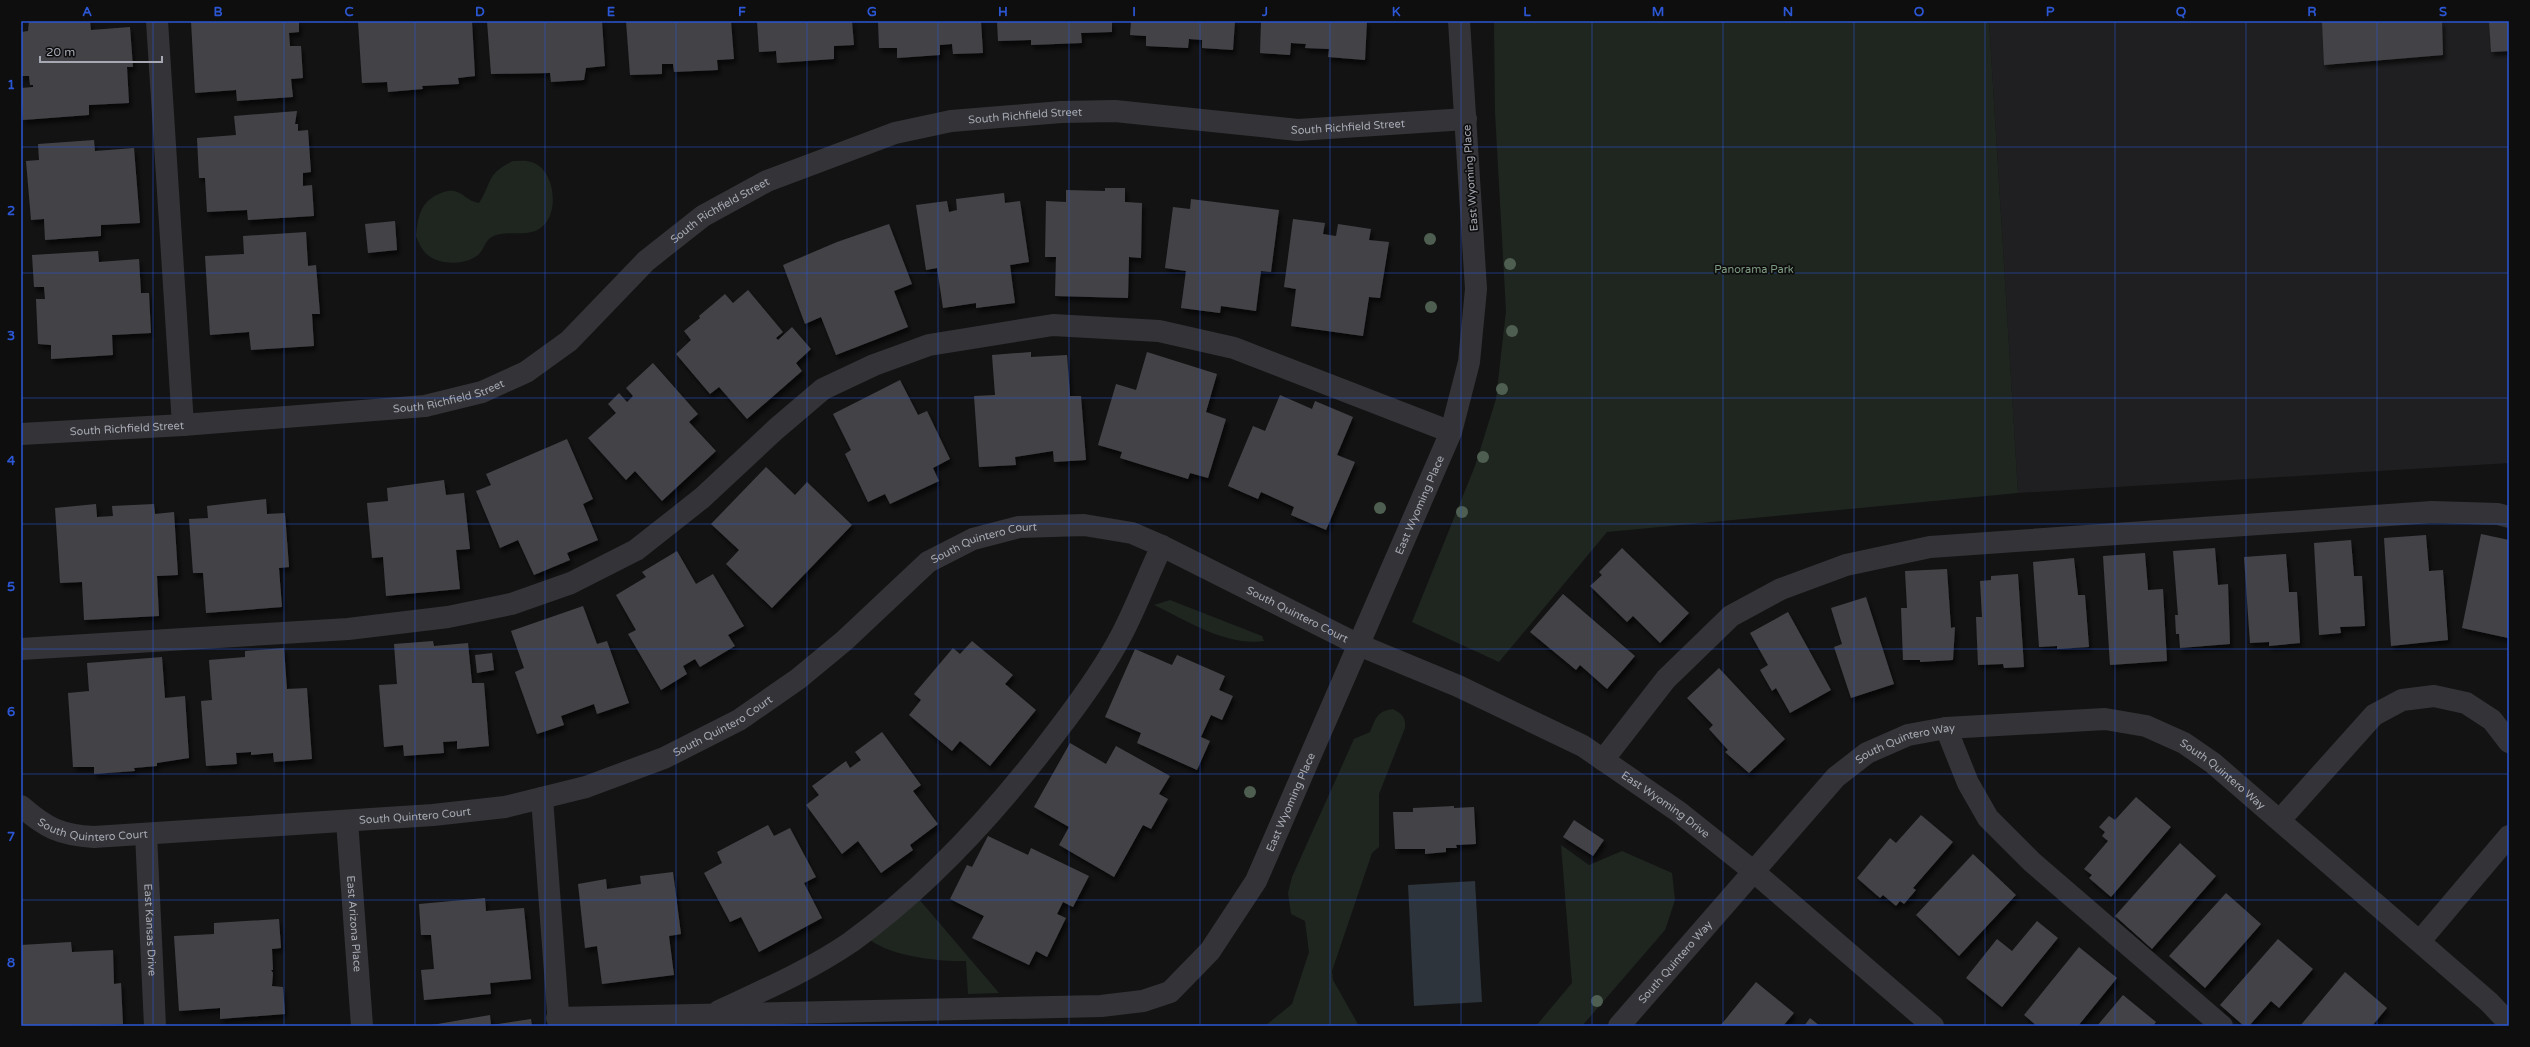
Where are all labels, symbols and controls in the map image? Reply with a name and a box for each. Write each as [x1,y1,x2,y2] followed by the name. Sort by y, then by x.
[82,4,92,20] text: A
[213,4,223,20] text: B
[344,4,354,20] text: C
[475,4,485,20] text: D
[607,4,615,20] text: E
[738,4,746,20] text: F
[867,4,877,20] text: G
[998,4,1008,20] text: H
[1132,4,1136,20] text: I
[1261,4,1268,20] text: J
[1392,4,1401,20] text: K
[1523,4,1531,20] text: L
[1652,4,1664,20] text: M
[1783,4,1793,20] text: N
[1914,4,1925,20] text: O
[2046,4,2055,20] text: P
[2176,4,2187,20] text: Q
[2307,4,2317,20] text: R
[2439,4,2447,20] text: S
[40,38,162,64] scale bar
[46,45,75,59] text: 20 m
[7,77,15,93] text: 1
[968,106,1082,127] street label: South Richfield Street
[1290,117,1405,137] street label: South Richfield Street
[1460,124,1481,232] street label: East Wyoming Place
[668,175,772,246] street label: South Richfield Street
[7,203,15,219] text: 2
[1714,263,1794,276] park label: Panorama Park
[7,328,15,344] text: 3
[392,377,506,415] street label: South Richfield Street
[69,419,184,438] street label: South Richfield Street
[7,453,16,469] text: 4
[1393,454,1447,557] street label: East Wyoming Place
[929,520,1037,566] street label: South Quintero Court
[7,579,15,595] text: 5
[1244,583,1350,645] street label: South Quintero Court
[671,693,775,759] street label: South Quintero Court
[7,704,15,720] text: 6
[1853,722,1955,767] street label: South Quintero Way
[2177,736,2268,812] street label: South Quintero Way
[1264,751,1318,854] street label: East Wyoming Place
[1619,768,1712,841] street label: East Wyoming Drive
[359,805,472,827] street label: South Quintero Court
[35,815,148,844] street label: South Quintero Court
[7,829,15,845] text: 7
[344,875,364,973] street label: East Arizona Place
[141,883,159,976] street label: East Kansas Drive
[1636,918,1715,1006] street label: South Quintero Way
[7,955,15,971] text: 8

